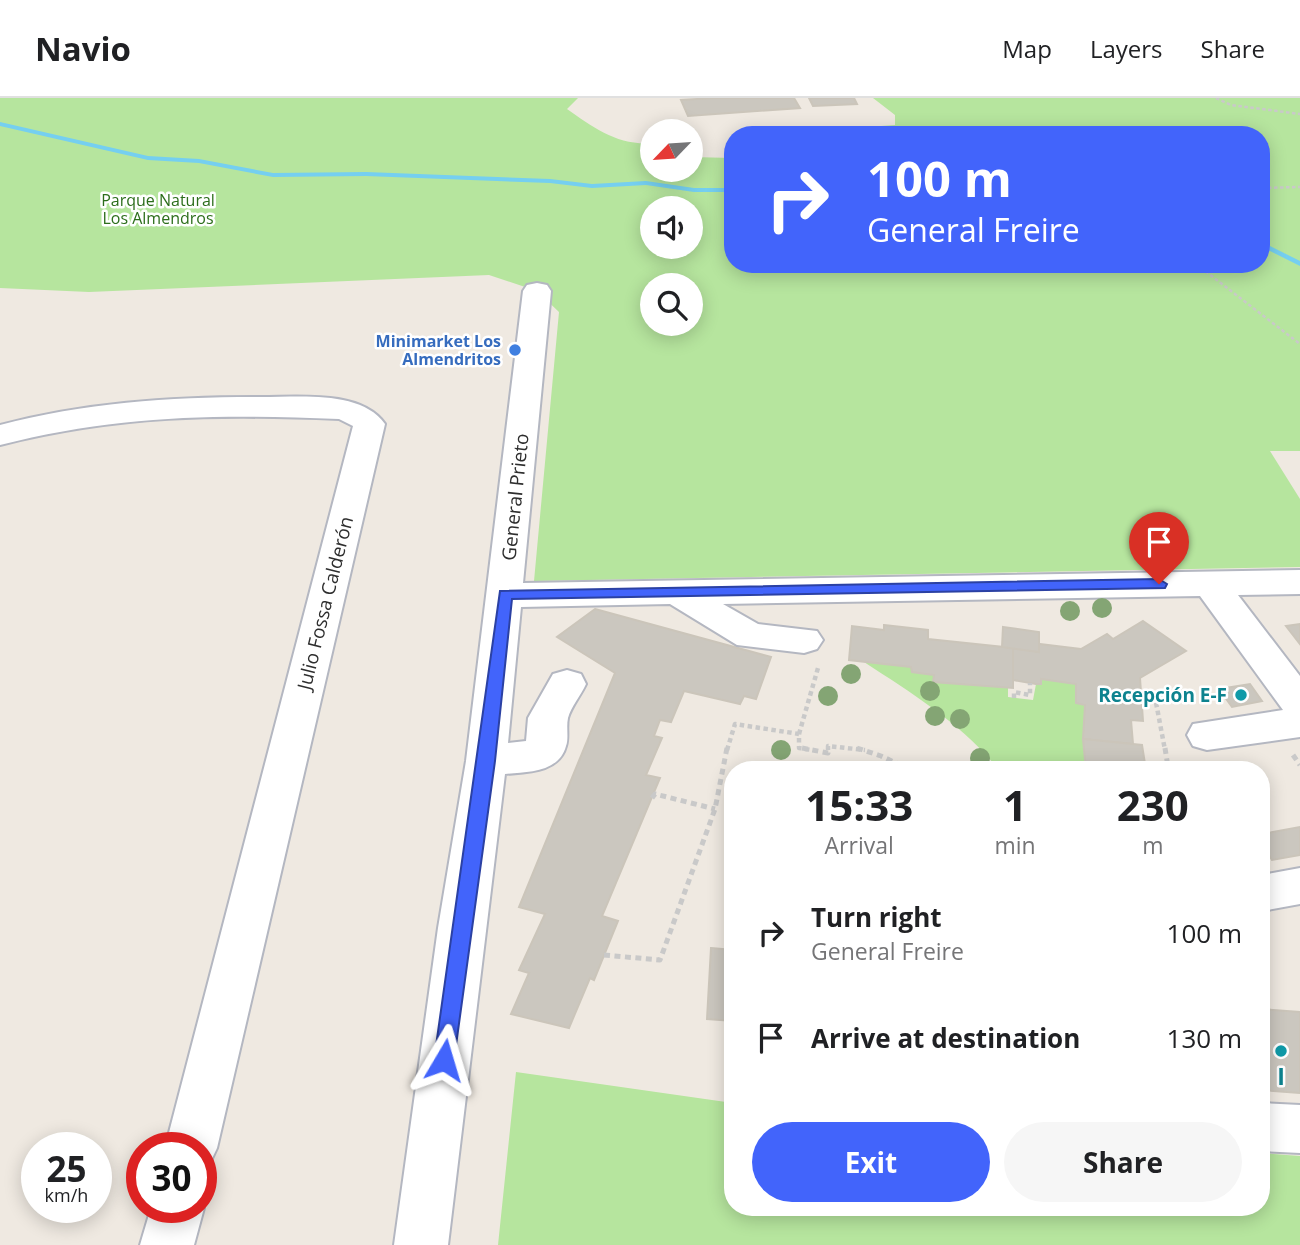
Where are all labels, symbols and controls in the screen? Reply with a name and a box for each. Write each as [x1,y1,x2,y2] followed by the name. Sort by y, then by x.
[35,26,131,71] text: Navio
[1002,32,1052,65] text: Map
[1090,32,1163,65] text: Layers
[1201,32,1265,65] text: Share
[640,119,704,182] north arrow
[640,119,703,336] map controls
[867,145,1012,211] text: 100 m
[752,154,843,245] icon: right
[101,189,215,229] park label: Parque Natural Los Almendros
[640,196,703,259] button: sound
[867,208,1080,251] text: General Freire
[640,273,703,336] button: search
[376,330,501,370] place label: Minimarket Los Almendritos
[507,342,523,358] marker: Minimarket Los Almendritos
[495,432,535,562] street label: General Prieto
[1129,512,1189,584] pin
[290,513,359,694] street label: Julio Fossa Calderón
[1140,523,1178,561] icon: arrive
[1098,682,1227,708] place label: Recepción E-F
[1233,687,1249,703] marker: Recepción E-F
[805,776,913,833] text: 15:33
[1003,776,1027,833] text: 1
[1117,776,1189,833] text: 230
[825,829,894,861] text: Arrival
[994,829,1036,861] text: min
[1142,829,1163,861] text: m
[811,899,942,935] text: Turn right
[752,914,790,952] icon: right
[1167,915,1242,951] text: 100 m
[811,935,964,967] text: General Freire
[752,1019,790,1057] icon: arrive
[811,1020,1080,1056] text: Arrive at destination
[1167,1020,1242,1056] text: 130 m
[407,1023,481,1097] position arrow
[1273,1043,1289,1059] marker: I
[1277,1060,1285,1092] place label: I
[752,1122,990,1202] button: Exit
[1004,1122,1242,1202] button: Share
[126,1132,217,1223] speed limit sign: 30
[46,1145,87,1192] text: 25
[45,1183,88,1207] text: km/h

